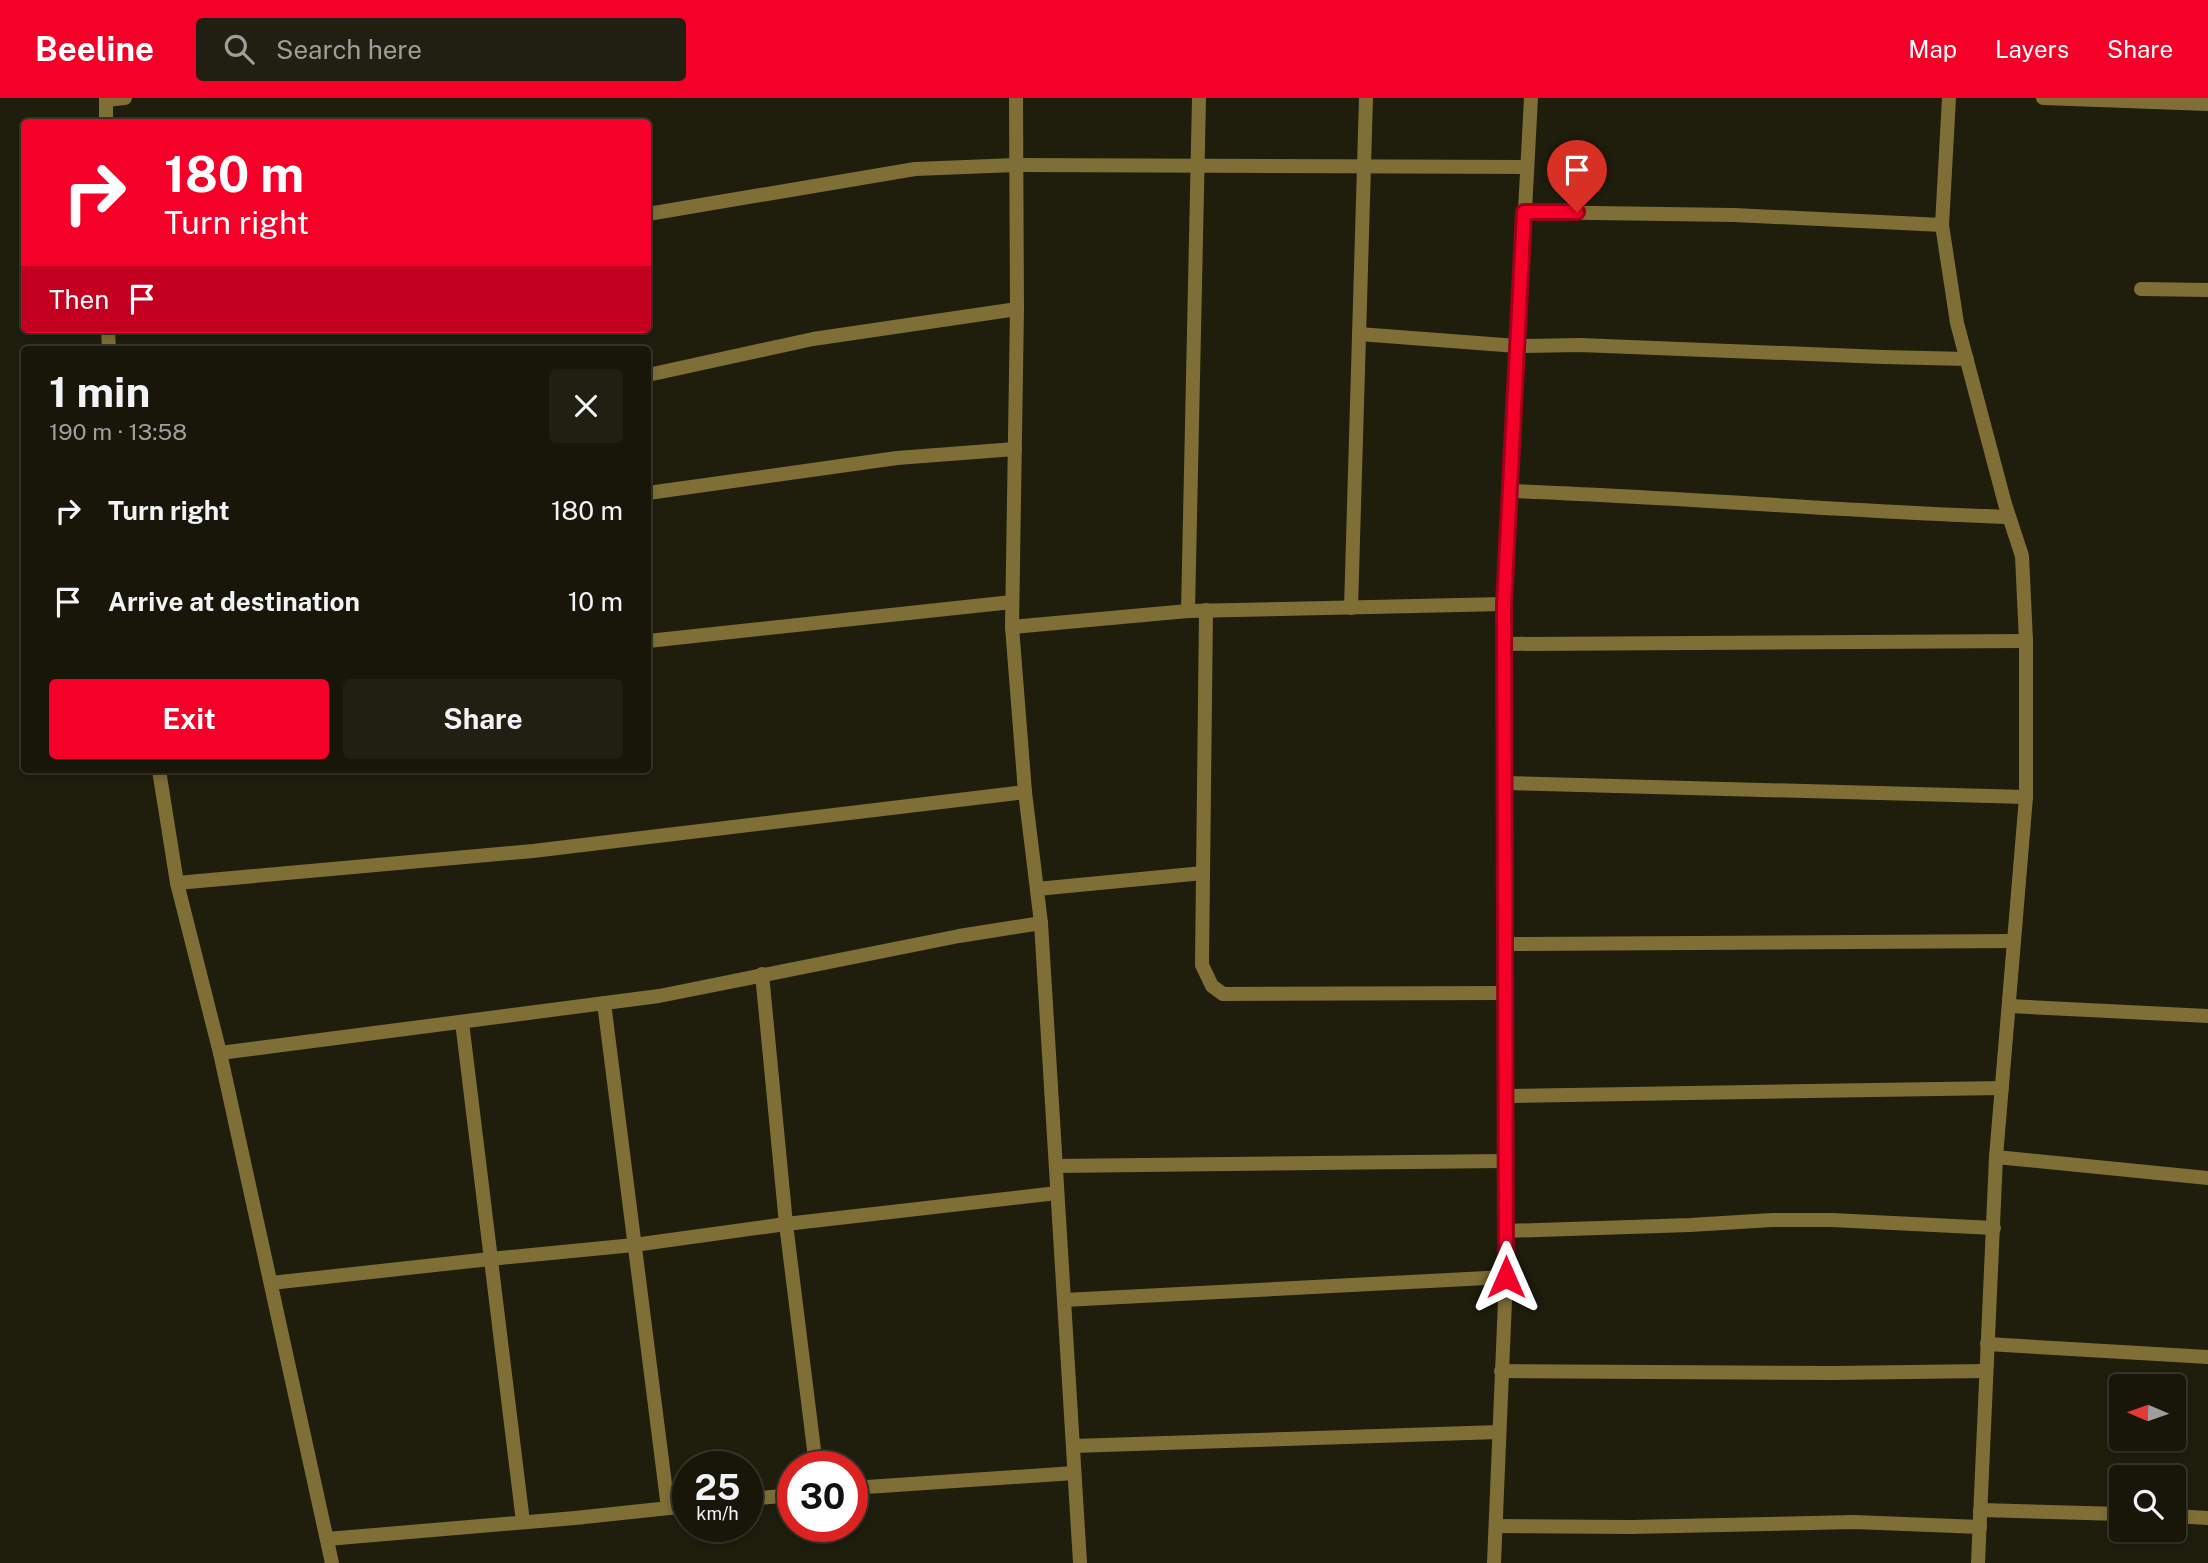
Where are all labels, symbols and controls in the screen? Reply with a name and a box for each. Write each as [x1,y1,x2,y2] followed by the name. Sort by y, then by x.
[196,18,686,81] search box
[35,30,154,68] text: Beeline
[220,30,258,68] icon: search
[276,34,422,65] text: Search here
[1908,35,1957,63] text: Map
[1995,35,2069,63] text: Layers
[2107,35,2173,63] text: Share
[1547,140,1607,212] pin
[164,145,304,203] text: 180 m
[49,147,140,238] icon: right
[1558,151,1596,189] icon: arrive
[164,204,309,241] text: Turn right
[123,280,161,318] icon: arrive
[49,284,109,315] text: Then
[49,367,150,416] text: 1 min
[549,369,623,443] button: close
[49,418,187,445] text: 190 m · 13:58
[49,492,87,530] icon: right
[108,495,230,526] text: Turn right
[551,495,623,526] text: 180 m
[49,583,87,621] icon: arrive
[108,586,360,617] text: Arrive at destination
[568,586,623,617] text: 10 m
[49,679,329,759] button: Exit
[343,679,623,759] button: Share
[1469,1240,1543,1314] position arrow
[2109,1374,2186,1451] north arrow
[2109,1374,2186,1542] map controls
[777,1451,868,1542] speed limit sign: 30
[2109,1465,2186,1542] button: search
[695,1467,740,1508] text: 25
[696,1503,739,1524] text: km/h

